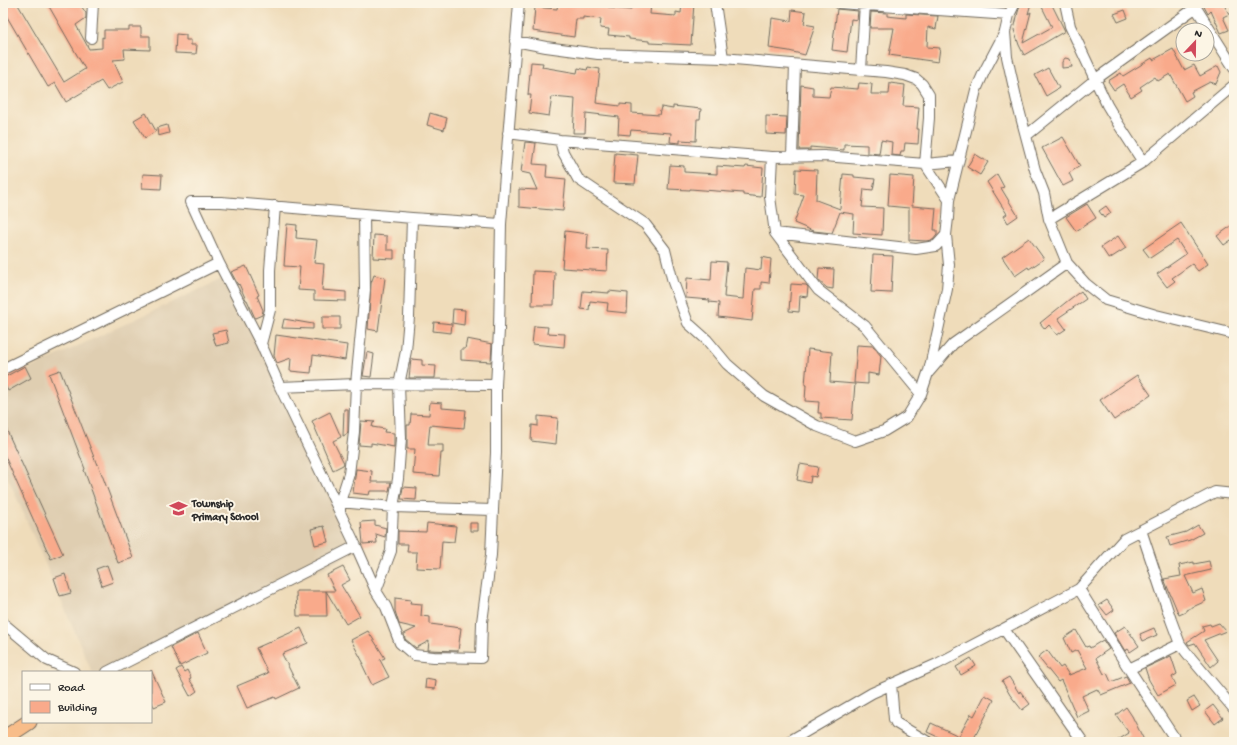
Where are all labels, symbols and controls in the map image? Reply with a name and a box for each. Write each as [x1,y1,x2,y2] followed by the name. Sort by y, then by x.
[1175,22,1215,62] north arrow
[1192,28,1204,41] text: N
[169,499,189,519] school or university icon: Township Primary School
[191,499,259,524] place label: Township Primary School
[22,671,152,723] legend
[58,682,85,696] text: Road
[57,702,97,716] text: Building

